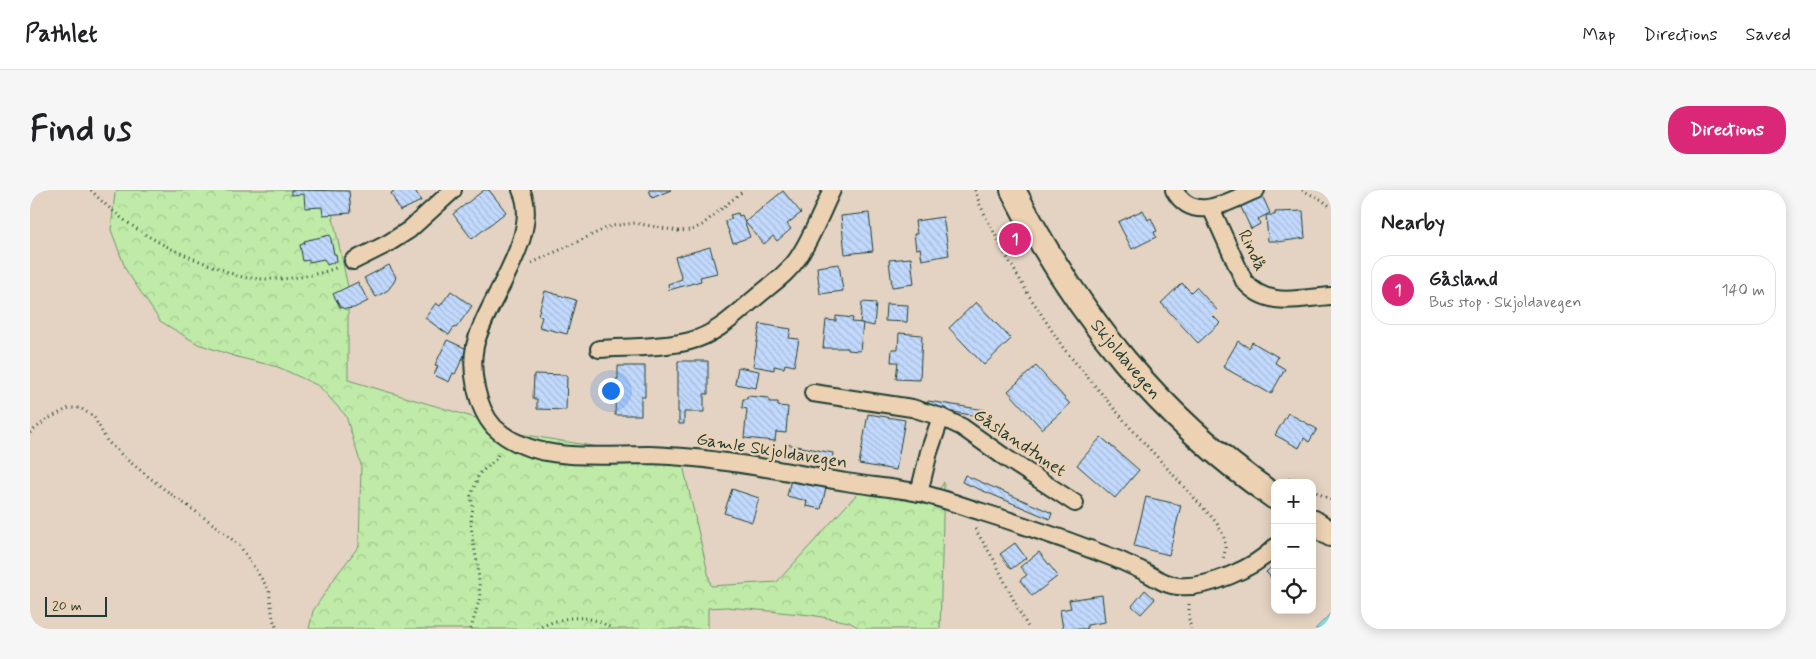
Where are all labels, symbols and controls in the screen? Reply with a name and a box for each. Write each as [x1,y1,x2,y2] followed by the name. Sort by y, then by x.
[25,19,97,50] text: Pathlet
[1583,23,1616,47] text: Map
[1644,23,1718,47] text: Directions
[1746,23,1791,47] text: Saved
[1668,106,1786,154] button: Directions
[30,107,132,153] text: Find us
[1381,209,1445,237] text: Nearby
[999,220,1031,258] pin: 1
[1232,226,1272,275] street label: Rindå
[1429,267,1498,292] text: Gåsland
[1394,280,1402,301] text: 1
[1721,280,1765,301] text: 140 m
[1429,292,1581,313] text: Bus stop · Skjoldavegen
[1085,314,1166,405] street label: Skjoldavegen
[598,378,624,404] your location
[968,403,1071,483] street label: Gåslandtunet
[695,427,849,475] street label: Gamle Skjoldavegen
[1271,479,1316,614] map controls
[1271,479,1316,524] button: +
[1271,524,1316,569] button: −
[1271,569,1316,614] button: locate
[45,594,108,617] scale bar
[52,597,82,615] text: 20 m

